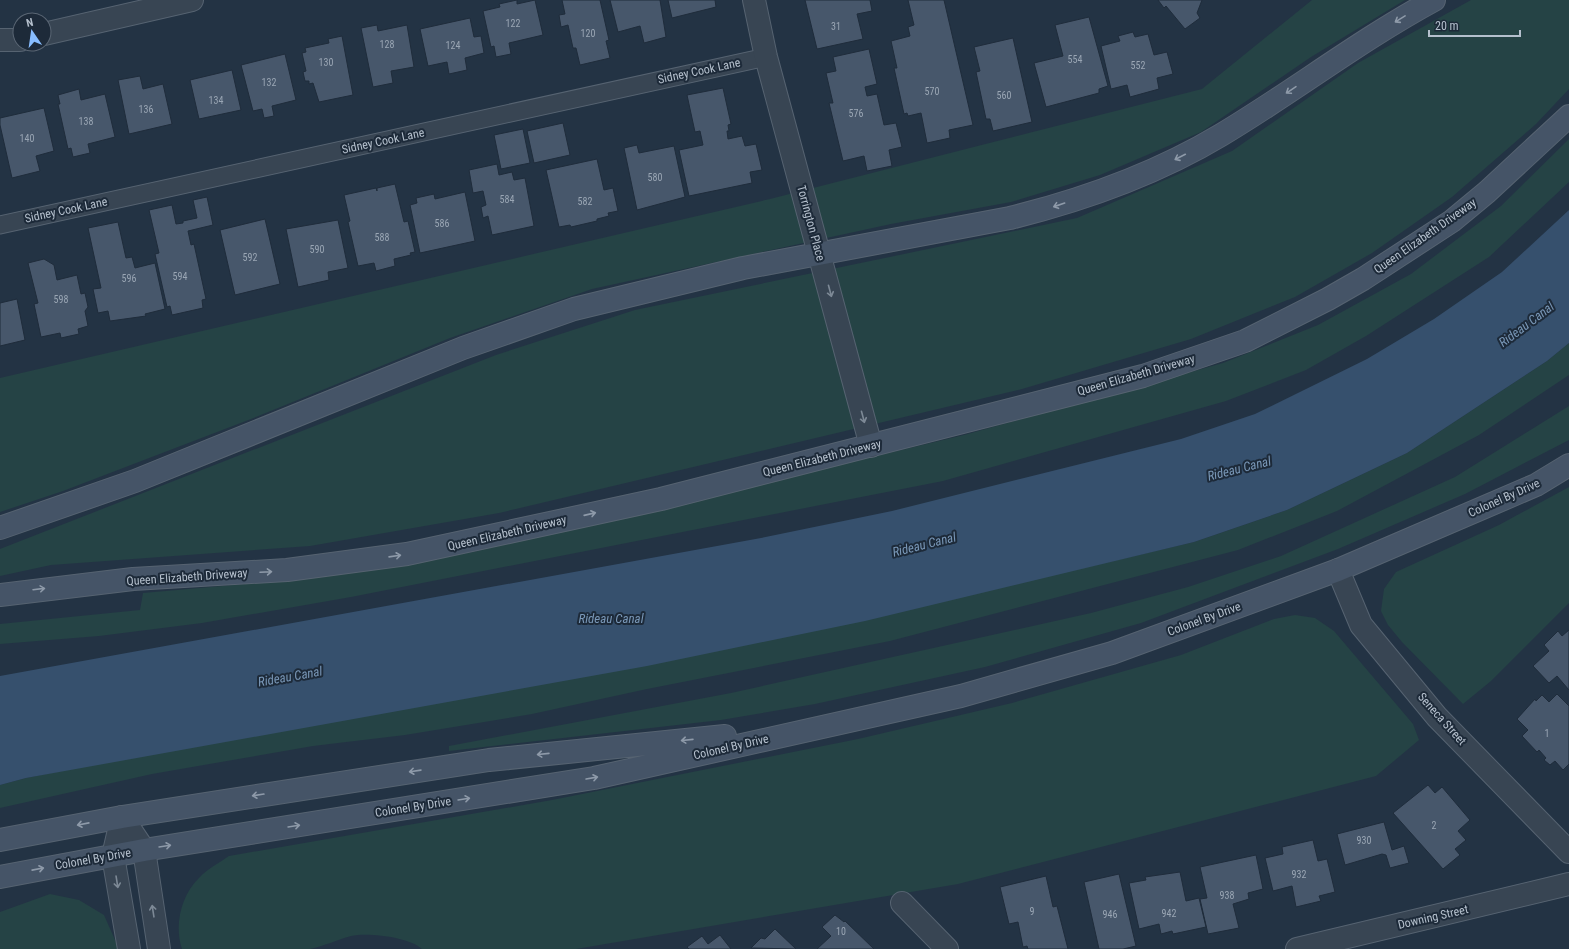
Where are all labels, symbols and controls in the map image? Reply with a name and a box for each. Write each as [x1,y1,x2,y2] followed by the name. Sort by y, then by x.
[12,12,52,52] north arrow
[1429,12,1520,38] scale bar
[25,16,35,30] text: N
[1394,16,1406,24] one-way arrow
[506,18,520,29] house number: 122
[1435,19,1459,33] text: 20 m
[831,21,841,32] house number: 31
[581,28,595,39] house number: 120
[380,39,394,50] house number: 128
[446,40,460,51] house number: 124
[1068,54,1082,65] house number: 554
[656,55,742,87] street label: Sidney Cook Lane
[319,57,333,68] house number: 130
[1131,60,1145,71] house number: 552
[262,77,276,88] house number: 132
[925,86,939,97] house number: 570
[1285,86,1296,94] one-way arrow
[997,90,1011,101] house number: 560
[209,95,223,106] house number: 134
[139,104,153,115] house number: 136
[849,108,863,119] house number: 576
[79,116,93,127] house number: 138
[340,125,426,157] street label: Sidney Cook Lane
[20,133,34,144] house number: 140
[1174,154,1186,161] one-way arrow
[648,172,662,183] house number: 580
[794,184,828,263] street label: Torrington Place
[23,194,109,226] street label: Sidney Cook Lane
[500,194,514,205] house number: 584
[1371,195,1479,277] street label: Queen Elizabeth Driveway
[578,196,592,207] house number: 582
[1053,201,1065,209] one-way arrow
[435,218,449,229] house number: 586
[375,232,389,243] house number: 588
[310,244,324,255] house number: 590
[243,252,257,263] house number: 592
[173,271,187,282] house number: 594
[122,273,136,284] house number: 596
[826,285,834,298] one-way arrow
[54,294,68,305] house number: 598
[1496,298,1558,350] water label: Rideau Canal
[1076,352,1196,398] street label: Queen Elizabeth Driveway
[860,410,867,423] one-way arrow
[761,437,883,479] street label: Queen Elizabeth Driveway
[1206,453,1274,484] water label: Rideau Canal
[1466,476,1542,520] street label: Colonel By Drive
[584,510,597,518] one-way arrow
[446,513,568,553] street label: Queen Elizabeth Driveway
[891,529,959,560] water label: Rideau Canal
[388,552,401,560] one-way arrow
[126,566,248,588] street label: Queen Elizabeth Driveway
[259,568,272,575] one-way arrow
[32,586,45,593] one-way arrow
[1166,599,1243,639] street label: Colonel By Drive
[578,611,645,626] water label: Rideau Canal
[257,663,325,690] water label: Rideau Canal
[1415,690,1469,748] street label: Seneca Street
[1545,728,1549,739] house number: 1
[692,731,770,762] street label: Colonel By Drive
[681,736,694,743] one-way arrow
[537,750,550,758] one-way arrow
[408,767,421,775] one-way arrow
[585,773,598,781] one-way arrow
[252,791,265,799] one-way arrow
[374,794,452,820] street label: Colonel By Drive
[457,794,470,802] one-way arrow
[77,820,90,828] one-way arrow
[1432,820,1437,831] house number: 2
[287,822,300,830] one-way arrow
[1357,835,1371,846] house number: 930
[159,842,172,850] one-way arrow
[54,845,132,873] street label: Colonel By Drive
[31,865,44,873] one-way arrow
[1292,869,1306,880] house number: 932
[113,876,121,889] one-way arrow
[1220,890,1234,901] house number: 938
[1396,902,1470,932] street label: Downing Street
[149,904,157,917] one-way arrow
[1030,906,1035,917] house number: 9
[1162,908,1176,919] house number: 942
[1103,909,1117,920] house number: 946
[836,926,846,937] house number: 10

